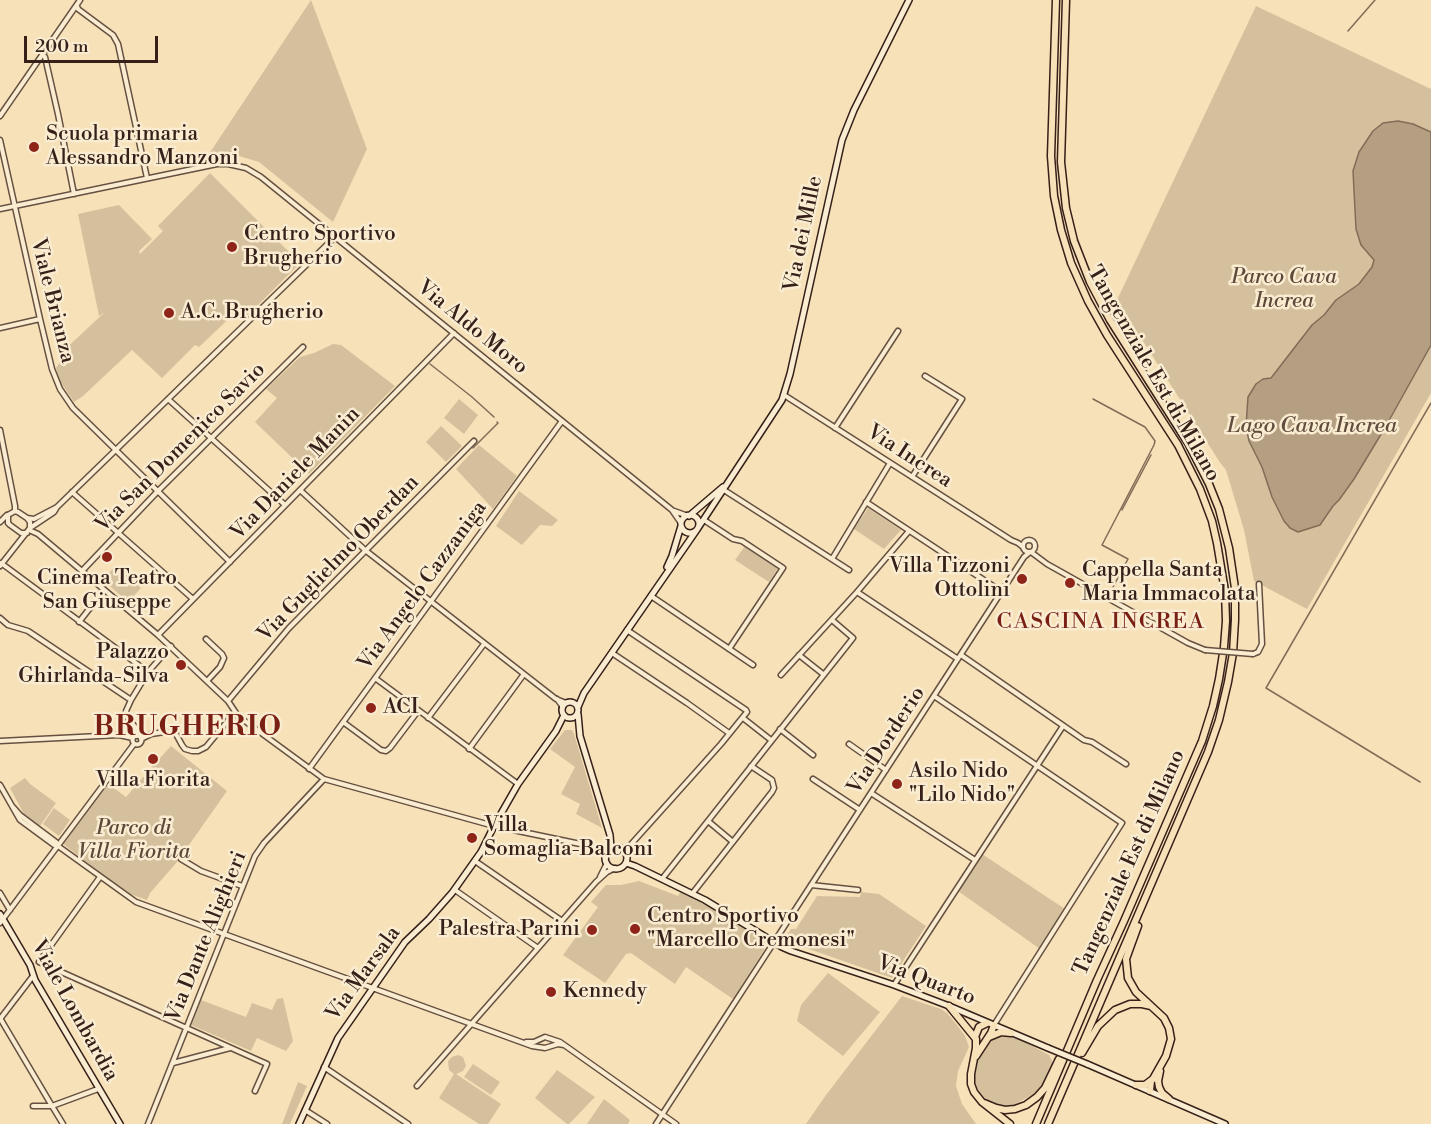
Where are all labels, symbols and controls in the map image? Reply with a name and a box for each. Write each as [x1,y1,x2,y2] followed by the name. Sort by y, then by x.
[27,24,160,62] scale bar
[35,35,89,58] text: 200 m
[46,122,239,172] place label: Scuola primaria Alessandro Manzoni
[27,140,41,154] marker: Scuola primaria Alessandro Manzoni
[779,174,829,294] street label: Via dei Mille
[244,222,396,272] place label: Centro Sportivo Brugherio
[24,236,80,366] street label: Viale Brianza
[225,240,239,254] marker: Centro Sportivo Brugherio
[1081,262,1225,486] street label: Tangenziale Est di Milano
[1231,265,1337,315] park label: Parco Cava Increa
[411,276,533,380] street label: Via Aldo Moro
[181,300,324,326] place label: A.C. Brugherio
[162,306,176,320] marker: A.C. Brugherio
[91,358,271,538] street label: Via San Domenico Savio
[226,402,366,546] street label: Via Daniele Manin
[1227,414,1397,440] water label: Lago Cava Increa
[861,420,957,494] street label: Via Increa
[253,471,425,647] street label: Via Guglielmo Oberdan
[353,496,493,676] street label: Via Angelo Cazzaniga
[100,550,114,564] marker: Cinema Teatro San Giuseppe
[889,554,1010,604] place label: Villa Tizzoni Ottolini
[1082,558,1256,608] place label: Cappella Santa Maria Immacolata
[37,566,177,616] place label: Cinema Teatro San Giuseppe
[1015,572,1029,586] marker: Villa Tizzoni Ottolini
[1063,576,1077,590] marker: Cappella Santa Maria Immacolata
[997,610,1205,636] district label: CASCINA INCREA
[18,640,169,690] place label: Palazzo Ghirlanda-Silva
[174,658,188,672] marker: Palazzo Ghirlanda-Silva
[843,682,931,800] street label: Via Dorderio
[383,695,419,721] place label: ACI
[364,701,378,715] marker: ACI
[93,713,283,745] district label: BRUGHERIO
[1069,746,1191,980] street label: Tangenziale Est di Milano
[146,752,160,766] marker: Villa Fiorita
[909,759,1015,809] place label: Asilo Nido "Lilo Nido"
[96,768,210,794] place label: Villa Fiorita
[890,777,904,791] marker: Asilo Nido "Lilo Nido"
[484,813,653,863] place label: Villa Somaglia-Balconi
[78,816,190,866] park label: Parco di Villa Fiorita
[465,831,479,845] marker: Villa Somaglia-Balconi
[161,848,253,1026] street label: Via Dante Alighieri
[647,904,855,954] place label: Centro Sportivo "Marcello Cremonesi"
[439,917,580,943] place label: Palestra Parini
[321,922,407,1026] street label: Via Marsala
[628,922,642,936] marker: Centro Sportivo "Marcello Cremonesi"
[585,923,599,937] marker: Palestra Parini
[25,936,123,1086] street label: Viale Lombardia
[873,951,979,1011] street label: Via Quarto
[563,979,647,1005] place label: Kennedy
[544,985,558,999] marker: Kennedy

